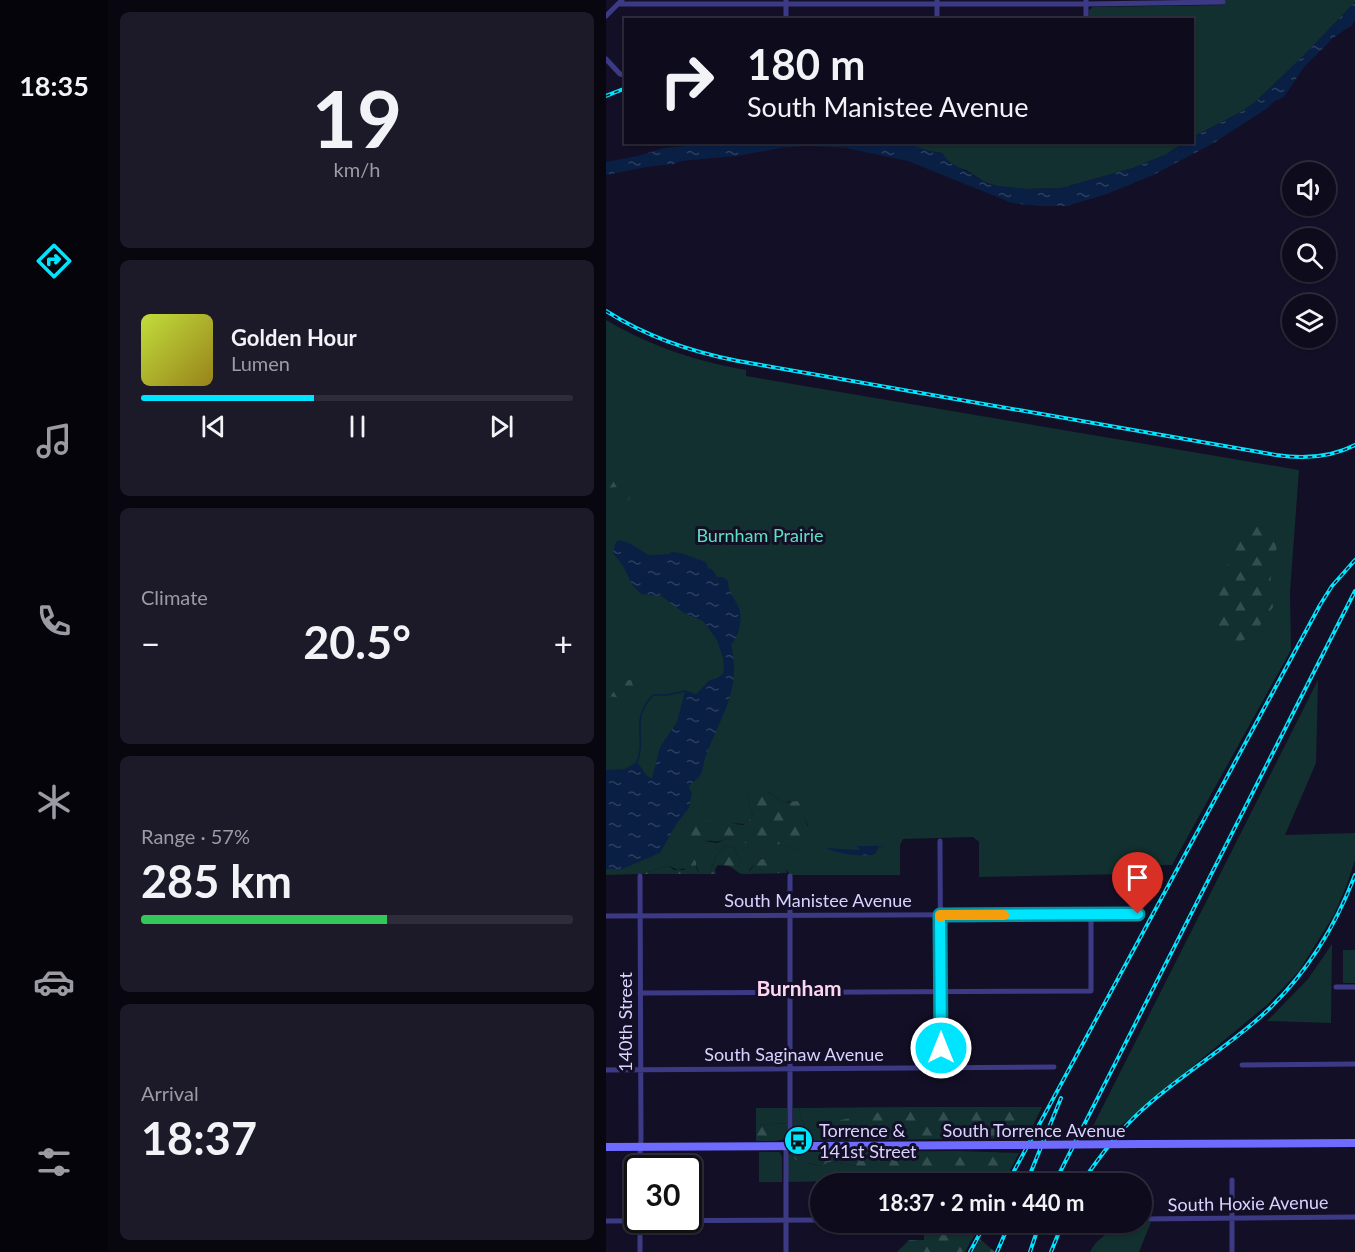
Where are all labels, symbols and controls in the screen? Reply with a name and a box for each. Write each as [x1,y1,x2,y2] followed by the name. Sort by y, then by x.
[747,39,865,89] text: 180 m
[648,42,726,120] icon: right
[19,69,89,102] text: 18:35
[312,71,402,165] text: 19
[747,90,1028,123] text: South Manistee Avenue
[334,157,380,181] text: km/h
[1282,162,1336,348] map controls
[1282,162,1336,216] button: sound
[1282,228,1336,282] button: search
[33,240,75,282] icon: directions
[1282,294,1336,348] button: layers
[231,324,357,351] text: Golden Hour
[231,351,290,375] text: Lumen
[197,410,230,443] icon: previous
[341,410,374,443] icon: pause
[485,410,518,443] icon: next
[33,420,75,462] icon: music
[696,524,824,546] park label: Burnham Prairie
[141,585,208,609] text: Climate
[33,600,75,642] icon: phone
[303,615,411,669] text: 20.5°
[141,623,160,663] text: −
[554,623,573,663] text: +
[33,781,75,823] icon: climate
[141,824,250,848] text: Range · 57%
[1112,852,1163,914] pin
[141,854,292,908] text: 285 km
[1121,861,1154,894] icon: arrive
[724,889,912,911] street label: South Manistee Avenue
[33,961,75,1003] icon: car
[614,972,636,1072] street label: 140th Street
[756,975,842,1000] district label: Burnham
[909,1016,973,1080] position arrow
[704,1043,884,1065] street label: South Saginaw Avenue
[141,1081,199,1105] text: Arrival
[141,1111,257,1165] text: 18:37
[819,1119,917,1162] place label: Torrence & 141st Street
[943,1119,1125,1141] street label: South Torrence Avenue
[782,1124,814,1156] bus stop icon: Torrence & 141st Street
[33,1141,75,1183] icon: filters
[624,1155,702,1233] speed limit sign: 30
[878,1189,1084,1216] text: 18:37 · 2 min · 440 m
[1167,1191,1329,1215] street label: South Hoxie Avenue

